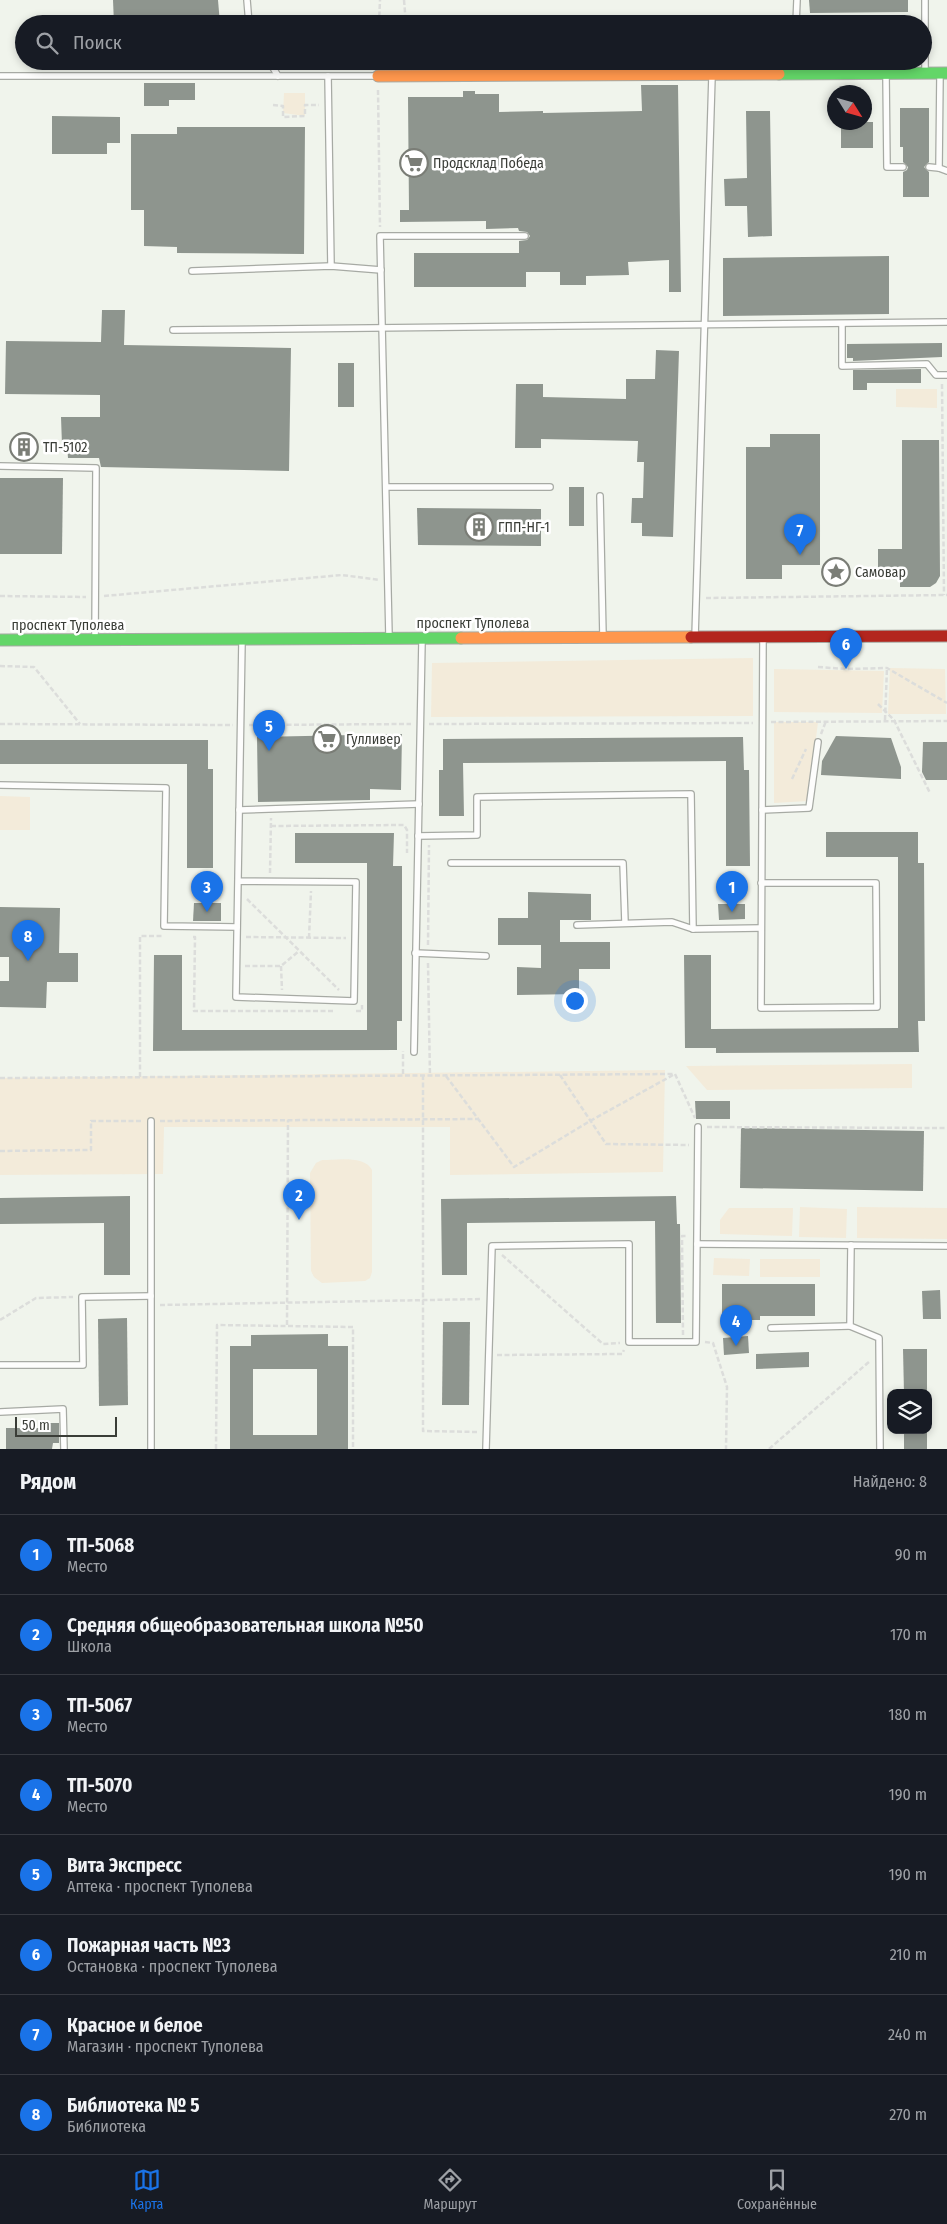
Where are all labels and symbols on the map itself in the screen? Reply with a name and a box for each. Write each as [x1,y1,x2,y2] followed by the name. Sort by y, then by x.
[827,85,872,130] north arrow
[399,148,429,178] supermarket icon: Продсклад Победа
[433,155,544,172] place label: Продсклад Победа
[9,432,39,462] building icon: ТП-5102
[43,439,87,456] place label: ТП-5102
[464,512,494,542] building icon: ГПП-НГ-1
[784,514,816,555] pin: 7
[498,519,550,536] place label: ГПП-НГ-1
[821,557,851,587] place icon: Самовар
[855,564,906,581] place label: Самовар
[417,615,530,632] street label: проспект Туполева
[12,617,125,634] street label: проспект Туполева
[830,628,862,669] pin: 6
[253,710,285,751] pin: 5
[312,724,342,754] supermarket icon: Гулливер
[346,731,401,748] place label: Гулливер
[191,871,223,912] pin: 3
[716,871,748,912] pin: 1
[12,920,44,961] pin: 8
[562,988,588,1014] your location
[283,1179,315,1220] pin: 2
[720,1305,752,1346] pin: 4
[15,1414,118,1437] scale bar

